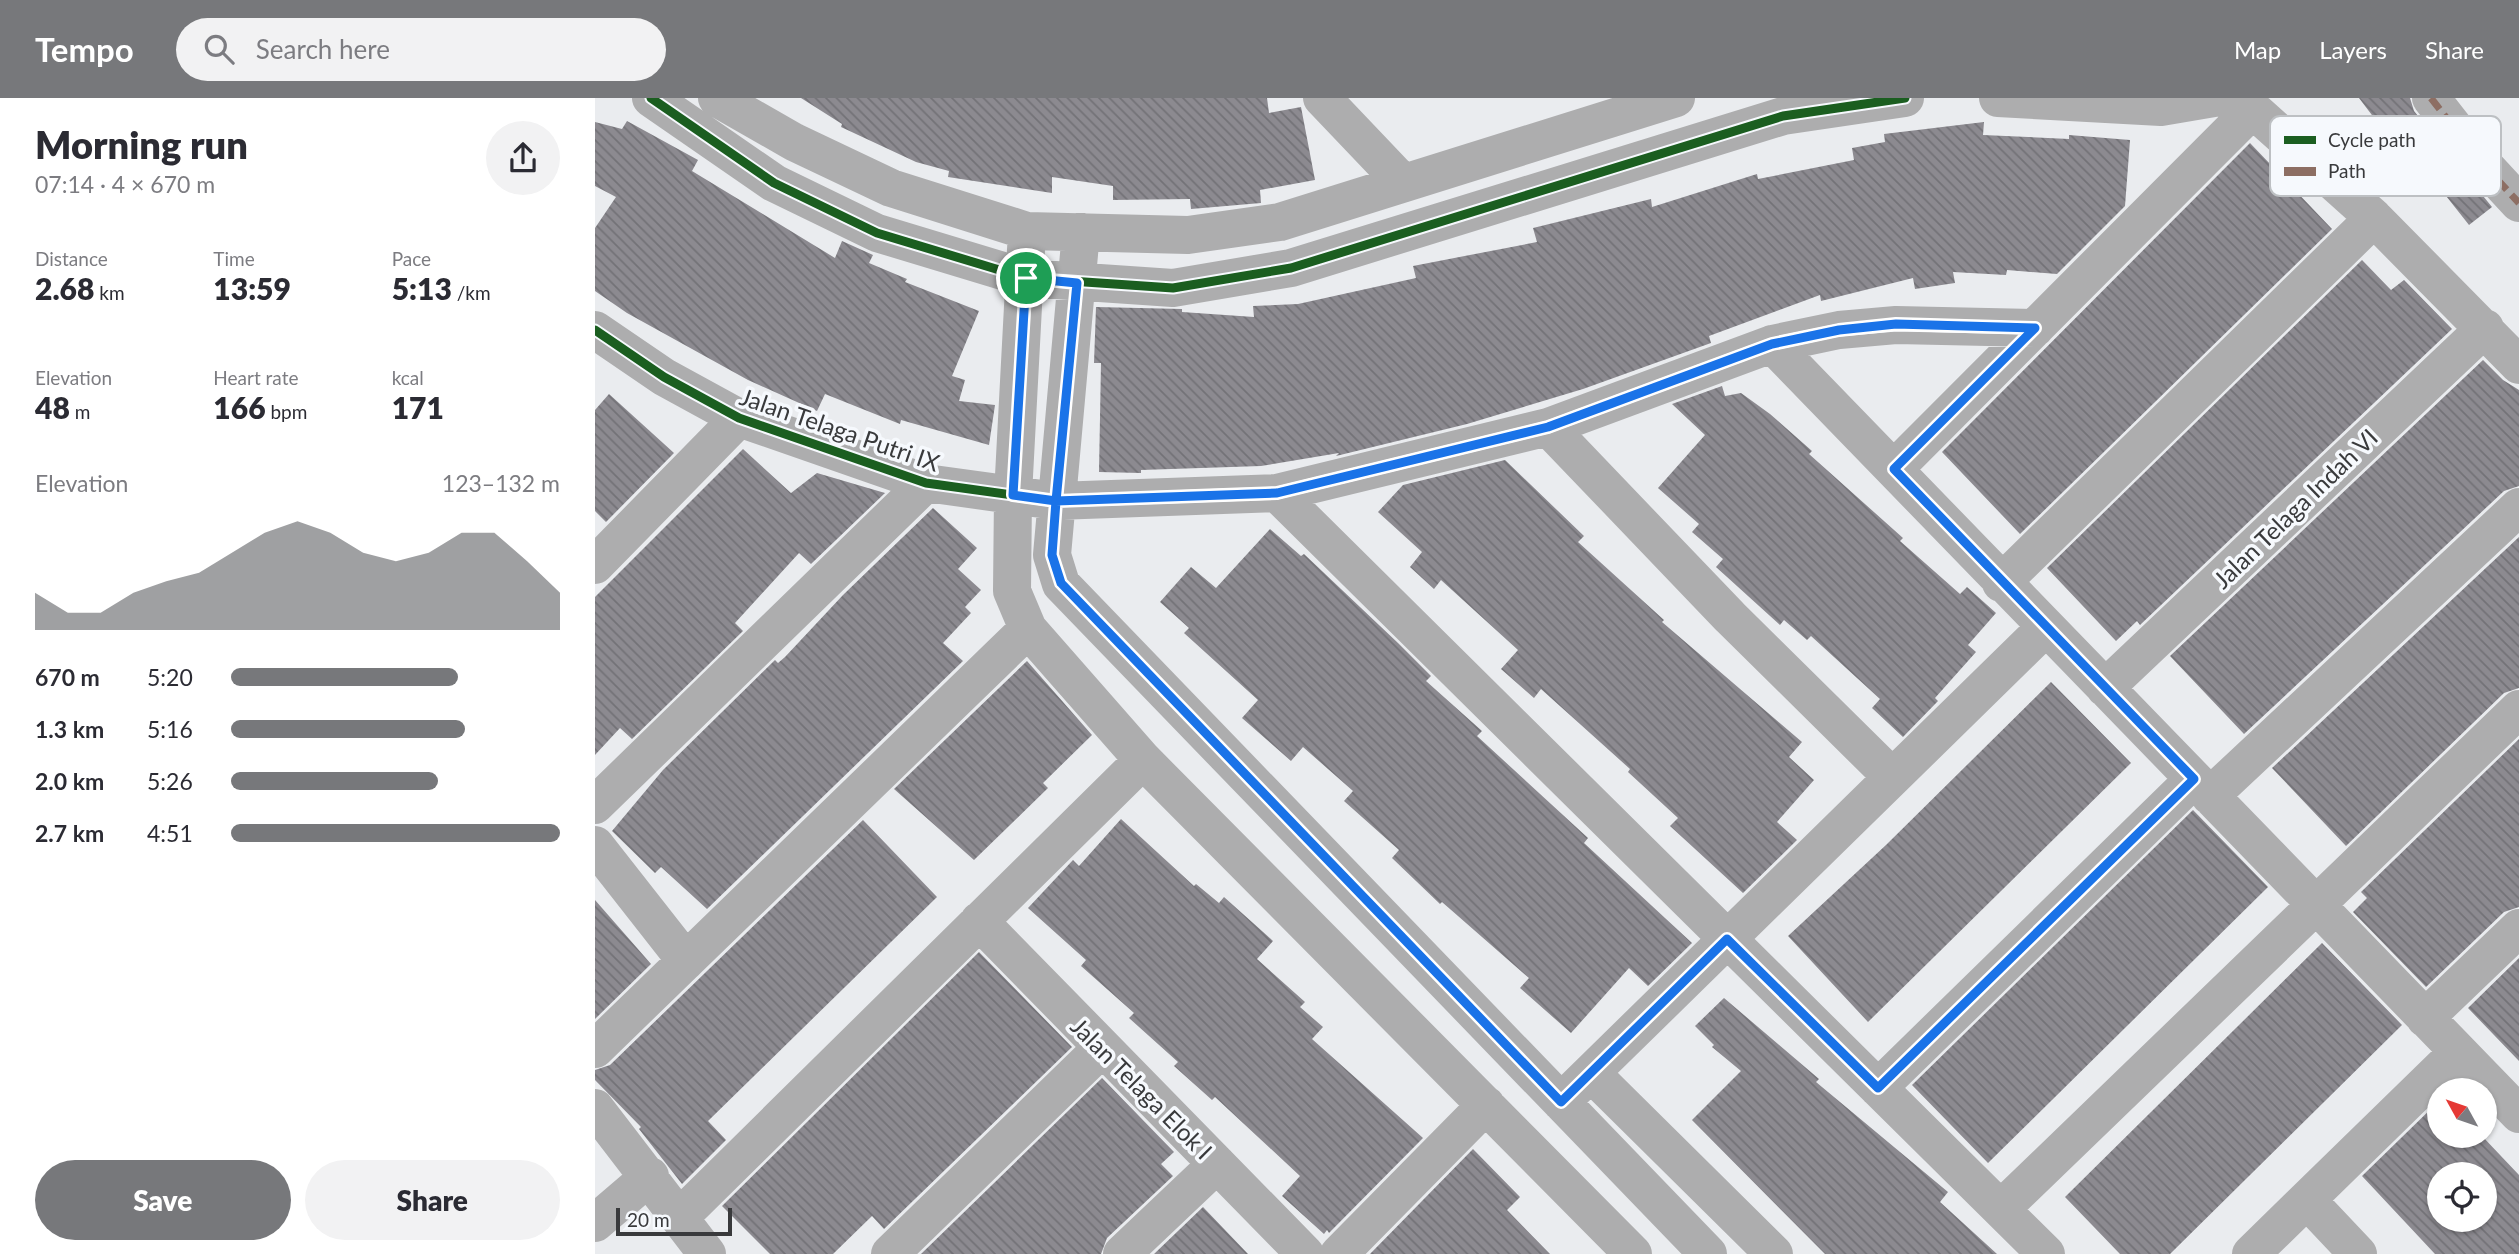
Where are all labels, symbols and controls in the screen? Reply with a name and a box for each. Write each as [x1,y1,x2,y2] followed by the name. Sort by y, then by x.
[176,18,666,81] search box
[35,29,134,69] text: Tempo
[200,30,238,68] icon: search
[256,33,390,65] text: Search here
[2234,35,2281,64] text: Map
[2319,35,2387,64] text: Layers
[2425,35,2484,64] text: Share
[2270,116,2501,196] legend
[35,121,248,167] text: Morning run
[486,121,560,195] button: share
[2328,128,2416,151] text: Cycle path
[2328,159,2366,182] text: Path
[35,170,215,198] text: 07:14 · 4 × 670 m
[35,247,108,270] text: Distance
[213,247,255,270] text: Time
[392,247,431,270] text: Pace
[996,248,1056,308] pin
[1007,259,1045,297] icon: arrive
[35,270,94,306] text: 2.68
[213,270,291,306] text: 13:59
[392,270,452,306] text: 5:13
[94,281,125,304] text: km
[452,281,491,304] text: /km
[35,366,112,389] text: Elevation
[213,366,299,389] text: Heart rate
[392,366,424,389] text: kcal
[736,381,944,477] street label: Jalan Telaga Putri IX
[35,389,70,425] text: 48
[213,389,266,425] text: 166
[392,389,444,425] text: 171
[70,400,90,423] text: m
[266,400,307,423] text: bpm
[2207,422,2383,594] street label: Jalan Telaga Indah VI
[35,469,128,497] text: Elevation
[442,469,560,497] text: 123–132 m
[35,663,100,691] text: 670 m
[147,663,193,691] text: 5:20
[35,715,104,743] text: 1.3 km
[147,715,193,743] text: 5:16
[35,767,104,795] text: 2.0 km
[147,767,193,795] text: 5:26
[35,819,104,847] text: 2.7 km
[147,819,193,847] text: 4:51
[1065,1011,1219,1165] street label: Jalan Telaga Elok I
[2427,1078,2497,1148] north arrow
[2427,1078,2497,1232] map controls
[35,1160,291,1240] button: Save
[305,1160,560,1240] button: Share
[2427,1162,2497,1232] button: locate
[616,1205,731,1237] scale bar
[627,1208,670,1231] text: 20 m

